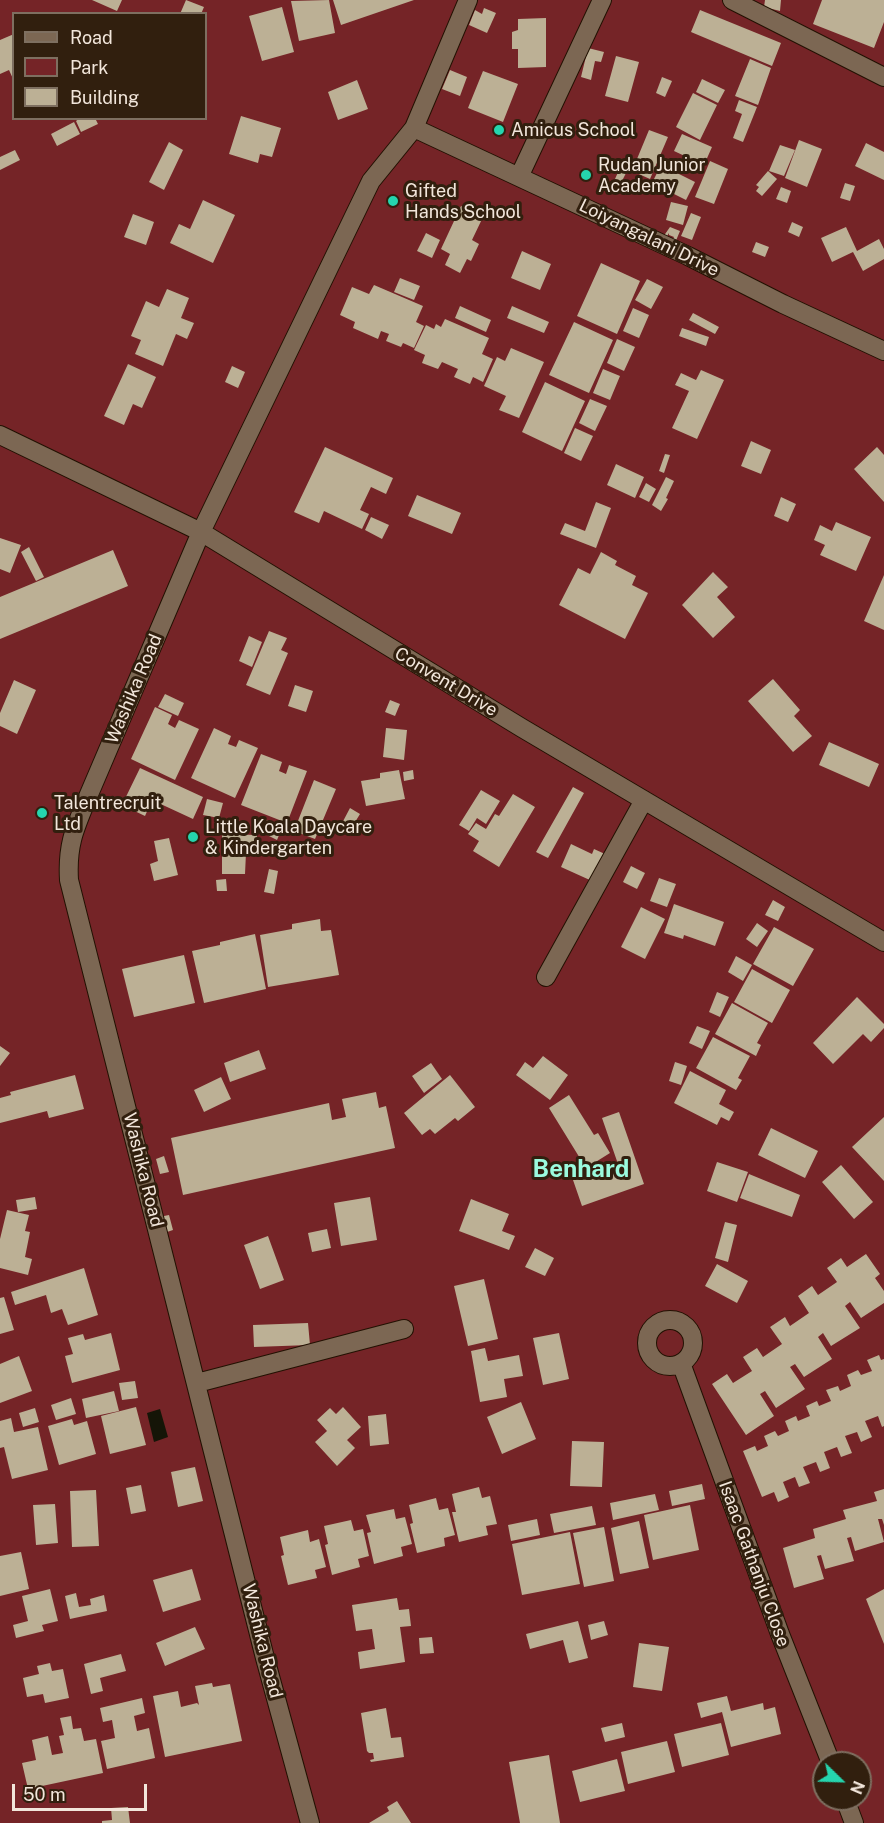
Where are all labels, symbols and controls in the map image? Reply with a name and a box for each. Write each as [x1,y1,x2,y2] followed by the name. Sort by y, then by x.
[12,12,207,120] legend
[70,27,113,48] text: Road
[70,57,108,78] text: Park
[70,87,139,108] text: Building
[511,119,635,141] place label: Amicus School
[492,123,506,137] marker: Amicus School
[598,154,706,196] place label: Rudan Junior Academy
[579,168,593,182] marker: Rudan Junior Academy
[405,180,521,222] place label: Gifted Hands School
[386,194,400,208] marker: Gifted Hands School
[576,195,722,281] street label: Loiyangalani Drive
[101,631,167,747] street label: Washika Road
[391,643,501,721] street label: Convent Drive
[54,792,162,834] place label: Talentrecruit Ltd
[35,806,49,820] marker: Talentrecruit Ltd
[205,816,372,858] place label: Little Koala Daycare & Kindergarten
[186,830,200,844] marker: Little Koala Daycare & Kindergarten
[118,1111,168,1229] street label: Washika Road
[533,1156,629,1184] district label: Benhard
[714,1478,794,1650] street label: Isaac Gathanju Close
[237,1582,287,1700] street label: Washika Road
[812,1751,872,1811] north arrow
[15,1772,150,1810] scale bar
[846,1778,868,1797] text: N
[23,1784,66,1805] text: 50 m

